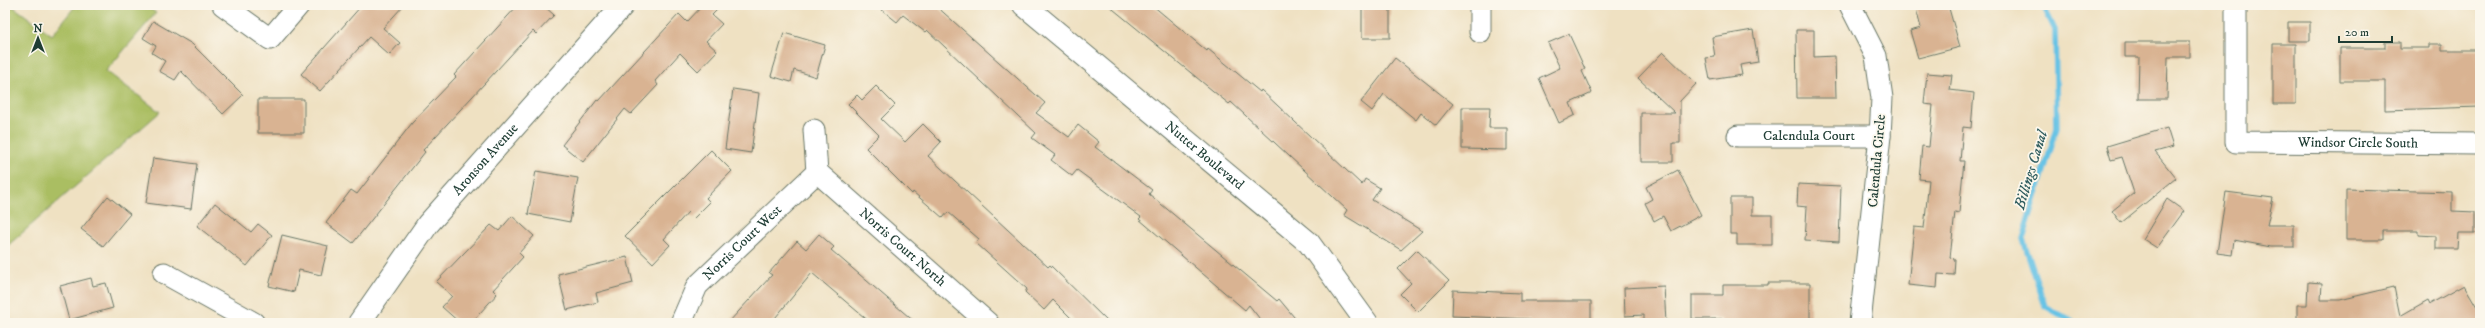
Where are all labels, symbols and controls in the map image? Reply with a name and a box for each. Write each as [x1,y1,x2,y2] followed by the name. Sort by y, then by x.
[18,18,58,58] north arrow
[2339,18,2392,44] scale bar
[33,22,43,36] text: N
[2345,25,2369,40] text: 20 m
[1864,114,1890,208] street label: Calendula Circle
[1161,117,1248,194] street label: Nutter Boulevard
[449,120,522,199] street label: Aronson Avenue
[2010,126,2053,213] water label: Billings Canal
[1763,127,1856,145] street label: Calendula Court
[2297,133,2419,152] street label: Windsor Circle South
[699,201,786,285] street label: Norris Court West
[855,204,950,291] street label: Norris Court North

